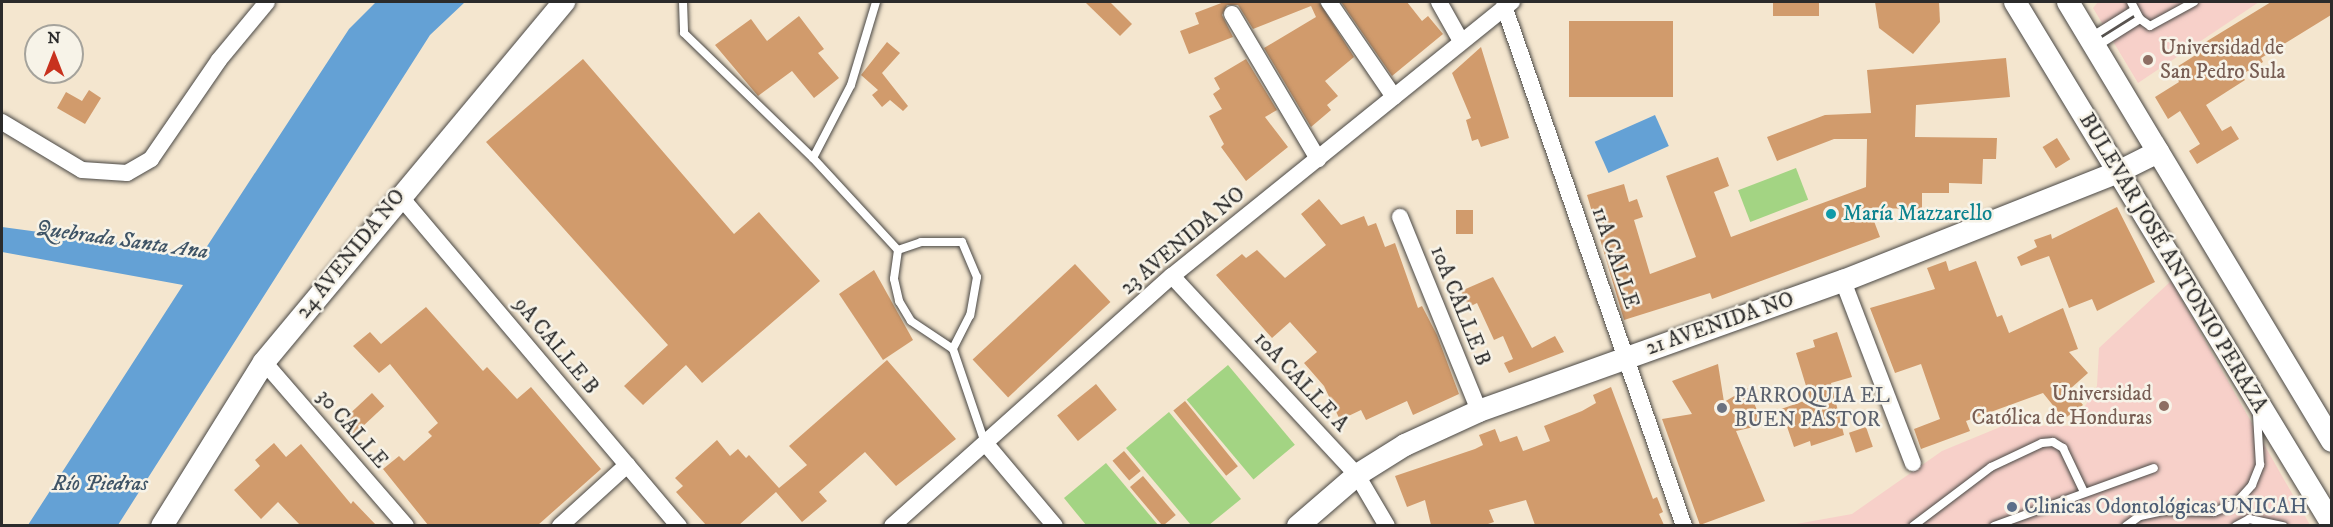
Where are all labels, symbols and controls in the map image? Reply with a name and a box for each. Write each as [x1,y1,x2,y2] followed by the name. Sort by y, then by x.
[24,24,84,84] north arrow
[47,28,61,48] text: N
[2160,35,2285,85] place label: Universidad de San Pedro Sula
[2141,53,2155,67] marker: Universidad de San Pedro Sula
[2073,109,2273,417] street label: BULEVAR JOSÉ ANTONIO PERAZA
[1116,182,1250,300] street label: 23 AVENIDA NO
[291,184,411,324] street label: 24 AVENIDA NO
[1843,201,1992,227] place label: María Mazzarello
[1586,204,1644,312] street label: 11A CALLE
[1824,207,1838,221] marker: María Mazzarello
[34,215,210,265] water label: Quebrada Santa Ana
[1425,242,1495,370] street label: 10A CALLE B
[1643,287,1797,361] street label: 21 AVENIDA NO
[508,292,604,400] street label: 9A CALLE B
[1248,327,1354,437] street label: 10A CALLE A
[1972,381,2152,431] place label: Universidad Católica de Honduras
[1734,383,1890,433] place label: PARROQUIA EL BUEN PASTOR
[311,384,393,474] street label: 30 CALLE
[2157,399,2171,413] marker: Universidad Católica de Honduras
[1715,401,1729,415] marker: PARROQUIA EL BUEN PASTOR
[52,471,148,497] water label: Río Piedras
[2024,494,2307,520] place label: Clinicas Odontológicas UNICAH
[2005,500,2019,514] marker: Clinicas Odontológicas UNICAH

